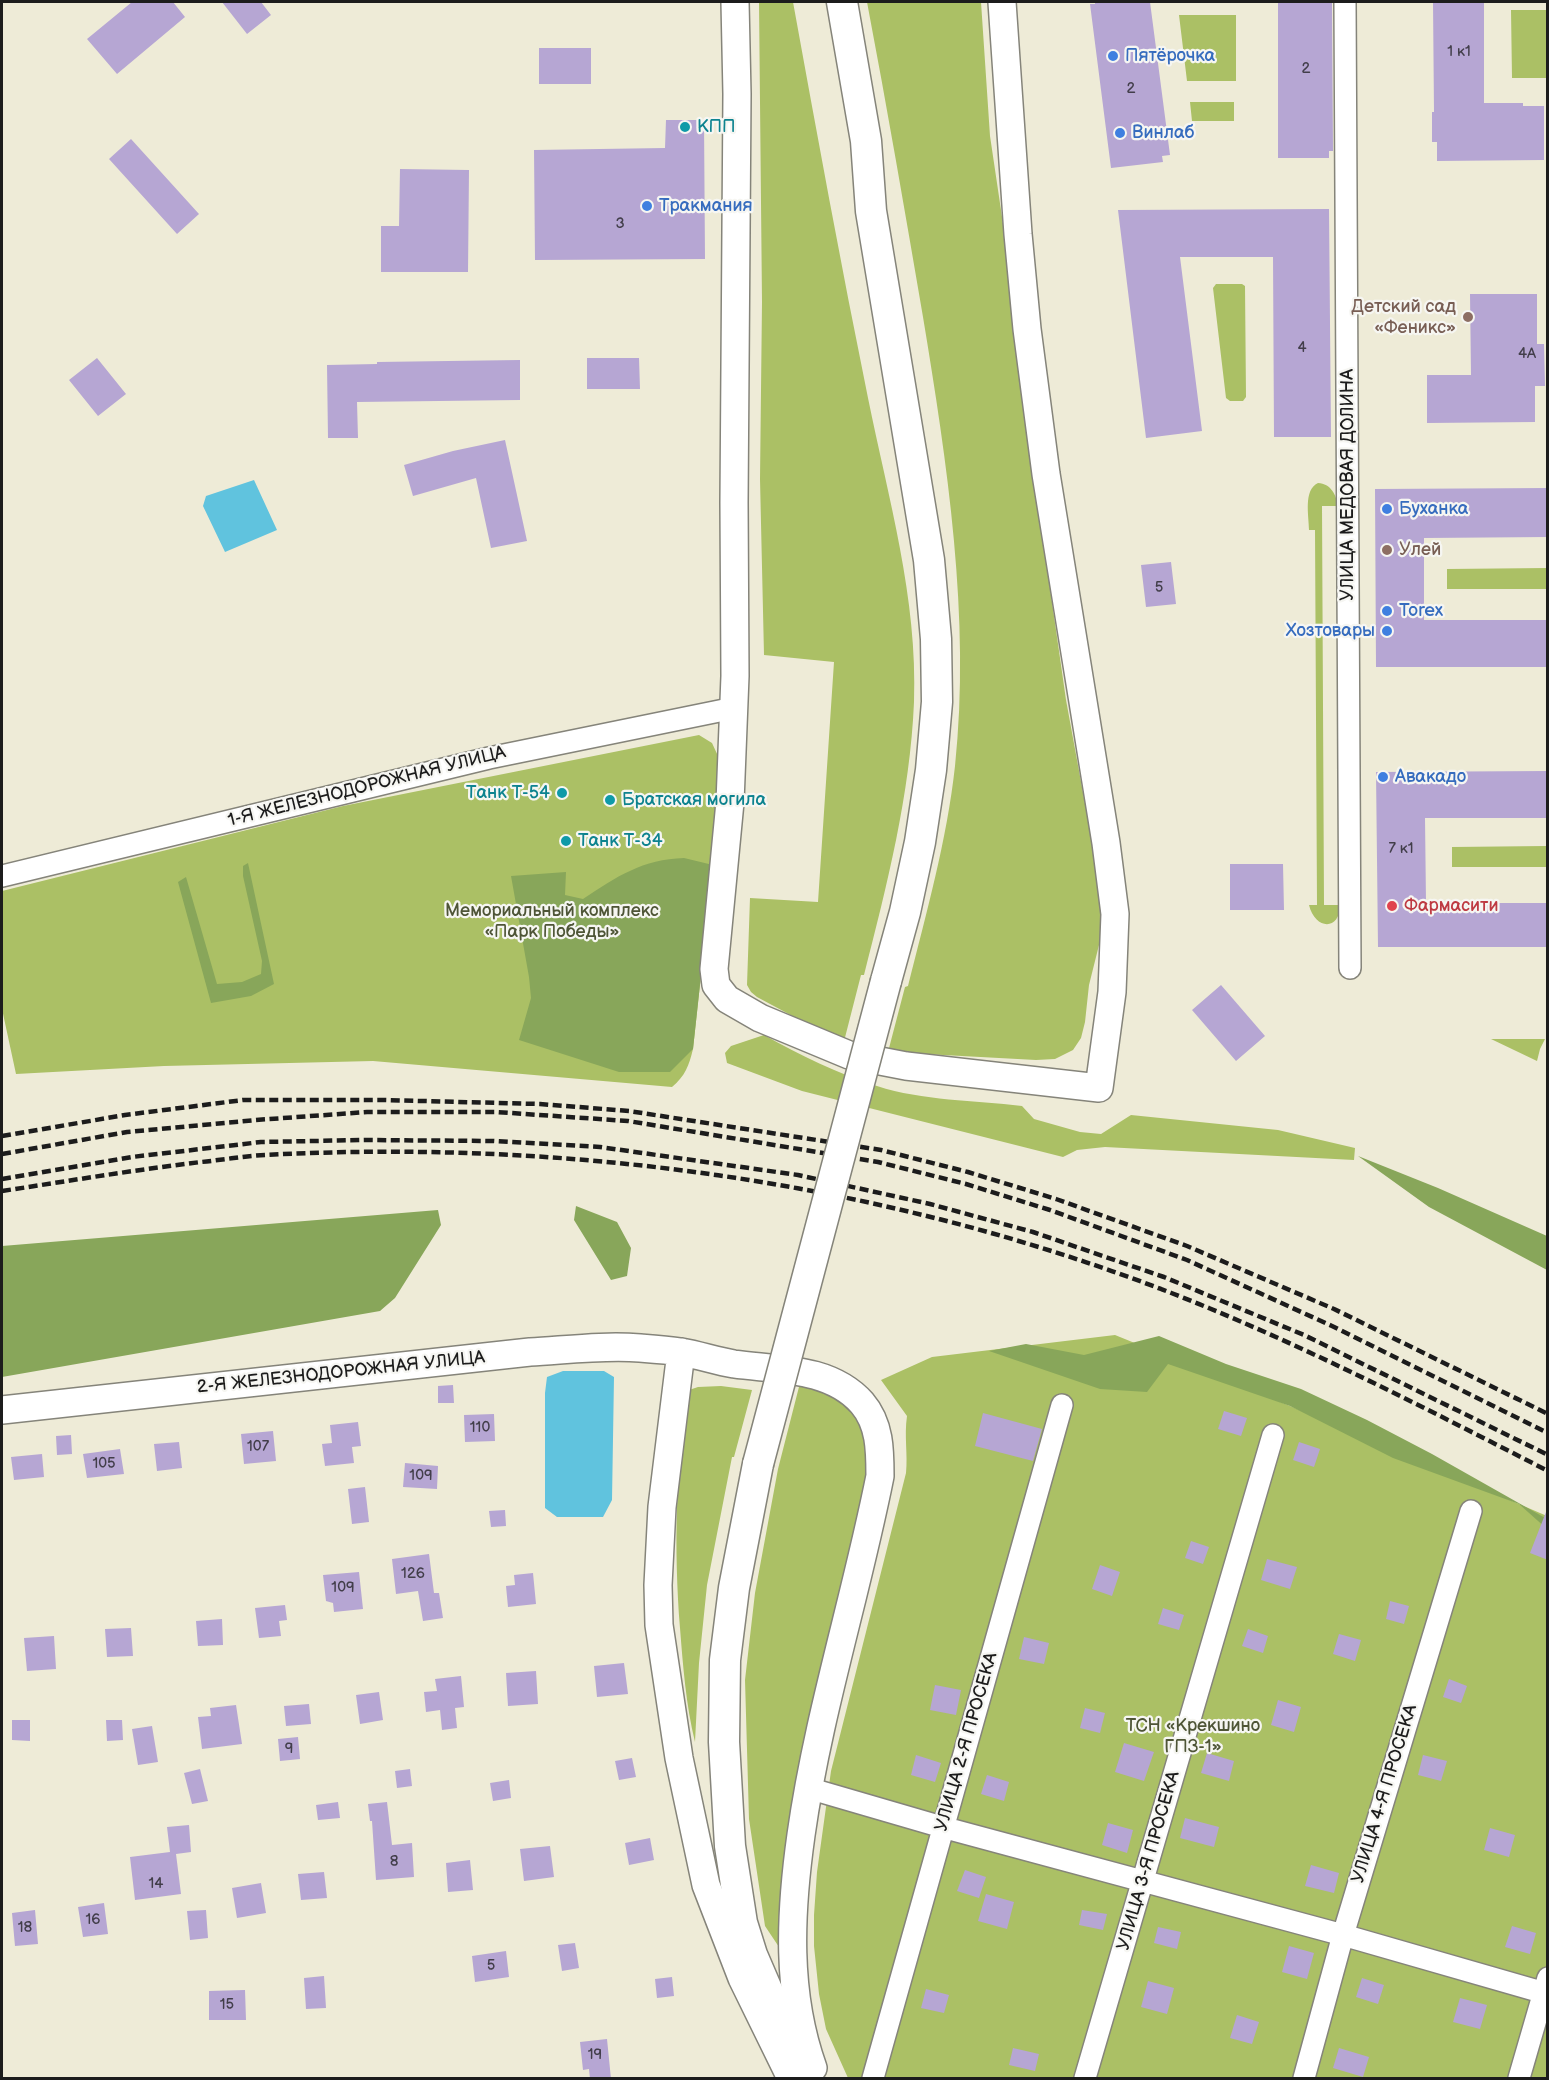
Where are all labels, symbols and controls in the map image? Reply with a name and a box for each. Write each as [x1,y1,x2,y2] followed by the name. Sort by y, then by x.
[1447,43,1471,61] house number: 1 к1
[1125,45,1215,67] place label: Пятёрочка
[1106,49,1120,63] marker: Пятёрочка
[1302,60,1310,78] house number: 2
[1127,80,1135,98] house number: 2
[697,116,736,138] place label: КПП
[678,120,692,134] marker: КПП
[1132,122,1194,144] place label: Винлаб
[1113,126,1127,140] marker: Винлаб
[659,195,753,217] place label: Тракмания
[640,199,654,213] marker: Тракмания
[615,215,625,233] house number: 3
[1351,296,1456,338] place label: Детский сад «Феникс»
[1461,310,1475,324] marker: Детский сад «Феникс»
[1297,339,1307,357] house number: 4
[1518,345,1536,363] house number: 4А
[1337,369,1359,601] street label: УЛИЦА МЕДОВАЯ ДОЛИНА
[1399,498,1468,520] place label: Буханка
[1380,502,1394,516] marker: Буханка
[1399,539,1441,561] place label: Улей
[1380,543,1394,557] marker: Улей
[1155,579,1163,597] house number: 5
[1399,600,1443,622] place label: Torex
[1380,604,1394,618] marker: Torex
[1286,620,1375,642] place label: Хозтовары
[1380,624,1394,638] marker: Хозтовары
[226,742,508,832] street label: 1-Я ЖЕЛЕЗНОДОРОЖНАЯ УЛИЦА
[1395,766,1466,788] place label: Авакадо
[1376,770,1390,784] marker: Авакадо
[466,782,550,804] place label: Танк Т-54
[555,786,569,800] marker: Танк Т-54
[622,789,766,811] place label: Братская могила
[603,793,617,807] marker: Братская могила
[578,830,663,852] place label: Танк Т-34
[559,834,573,848] marker: Танк Т-34
[1388,840,1414,858] house number: 7 к1
[1404,895,1499,917] place label: Фармасити
[1385,899,1399,913] marker: Фармасити
[445,900,659,942] park label: Мемориальный комплекс «Парк Победы»
[196,1347,486,1399] street label: 2-Я ЖЕЛЕЗНОДОРОЖНАЯ УЛИЦА
[470,1419,490,1437] house number: 110
[247,1438,269,1456] house number: 107
[92,1455,116,1473] house number: 105
[409,1467,433,1485] house number: 109
[401,1565,425,1583] house number: 126
[331,1579,355,1597] house number: 109
[931,1650,1003,1834] street label: УЛИЦА 2-Я ПРОСЕКА
[1348,1702,1422,1886] street label: УЛИЦА 4-Я ПРОСЕКА
[1126,1715,1260,1758] park label: ТСН «Крекшино ГПЗ-1»
[285,1740,293,1758] house number: 9
[1113,1769,1185,1953] street label: УЛИЦА 3-Я ПРОСЕКА
[390,1853,398,1871] house number: 8
[149,1875,163,1893] house number: 14
[86,1911,100,1929] house number: 16
[18,1919,32,1937] house number: 18
[487,1957,495,1975] house number: 5
[220,1996,234,2014] house number: 15
[588,2046,602,2064] house number: 19

